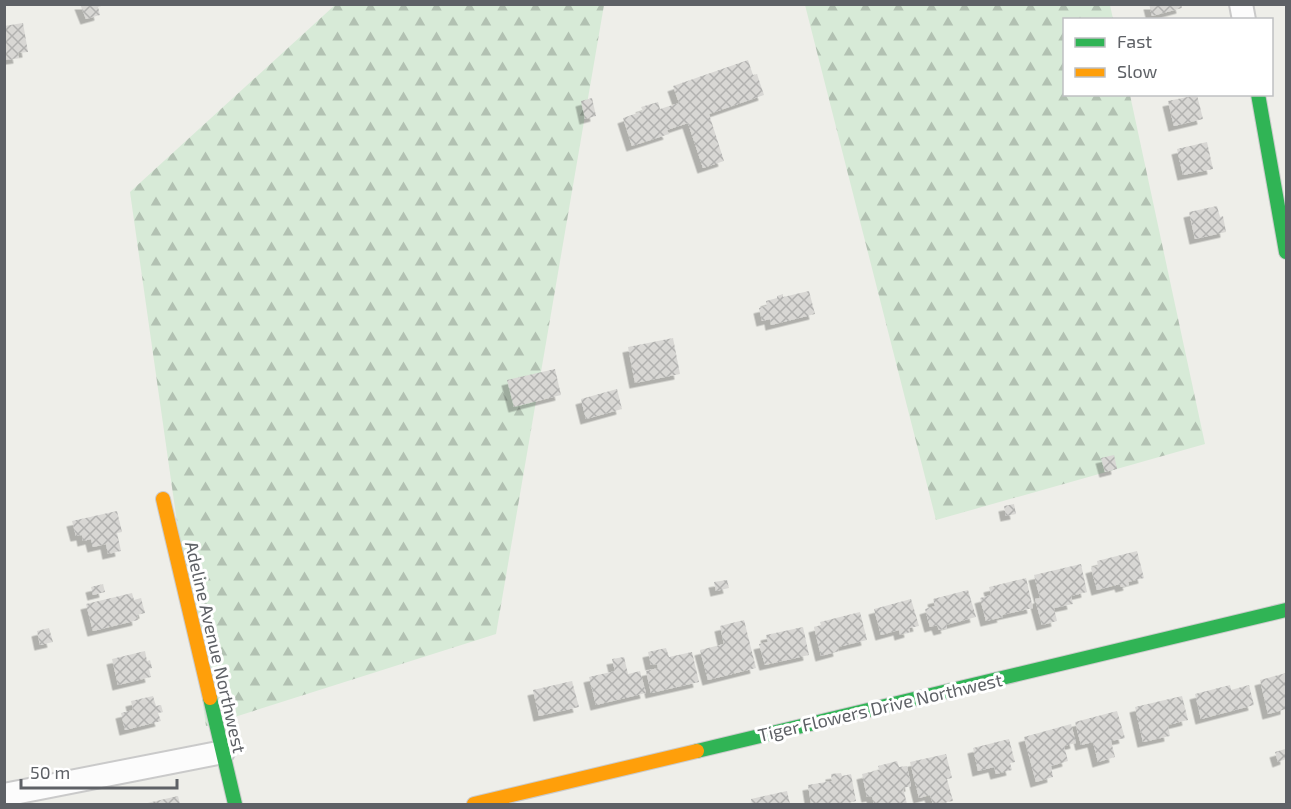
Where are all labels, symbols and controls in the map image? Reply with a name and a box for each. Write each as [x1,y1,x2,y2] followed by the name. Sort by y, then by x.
[1063,18,1273,96] legend
[1117,30,1152,52] text: Fast
[1117,60,1158,82] text: Slow
[181,539,251,755] street label: Adeline Avenue Northwest
[756,668,1004,746] street label: Tiger Flowers Drive Northwest
[21,752,177,790] scale bar
[30,761,70,783] text: 50 m

